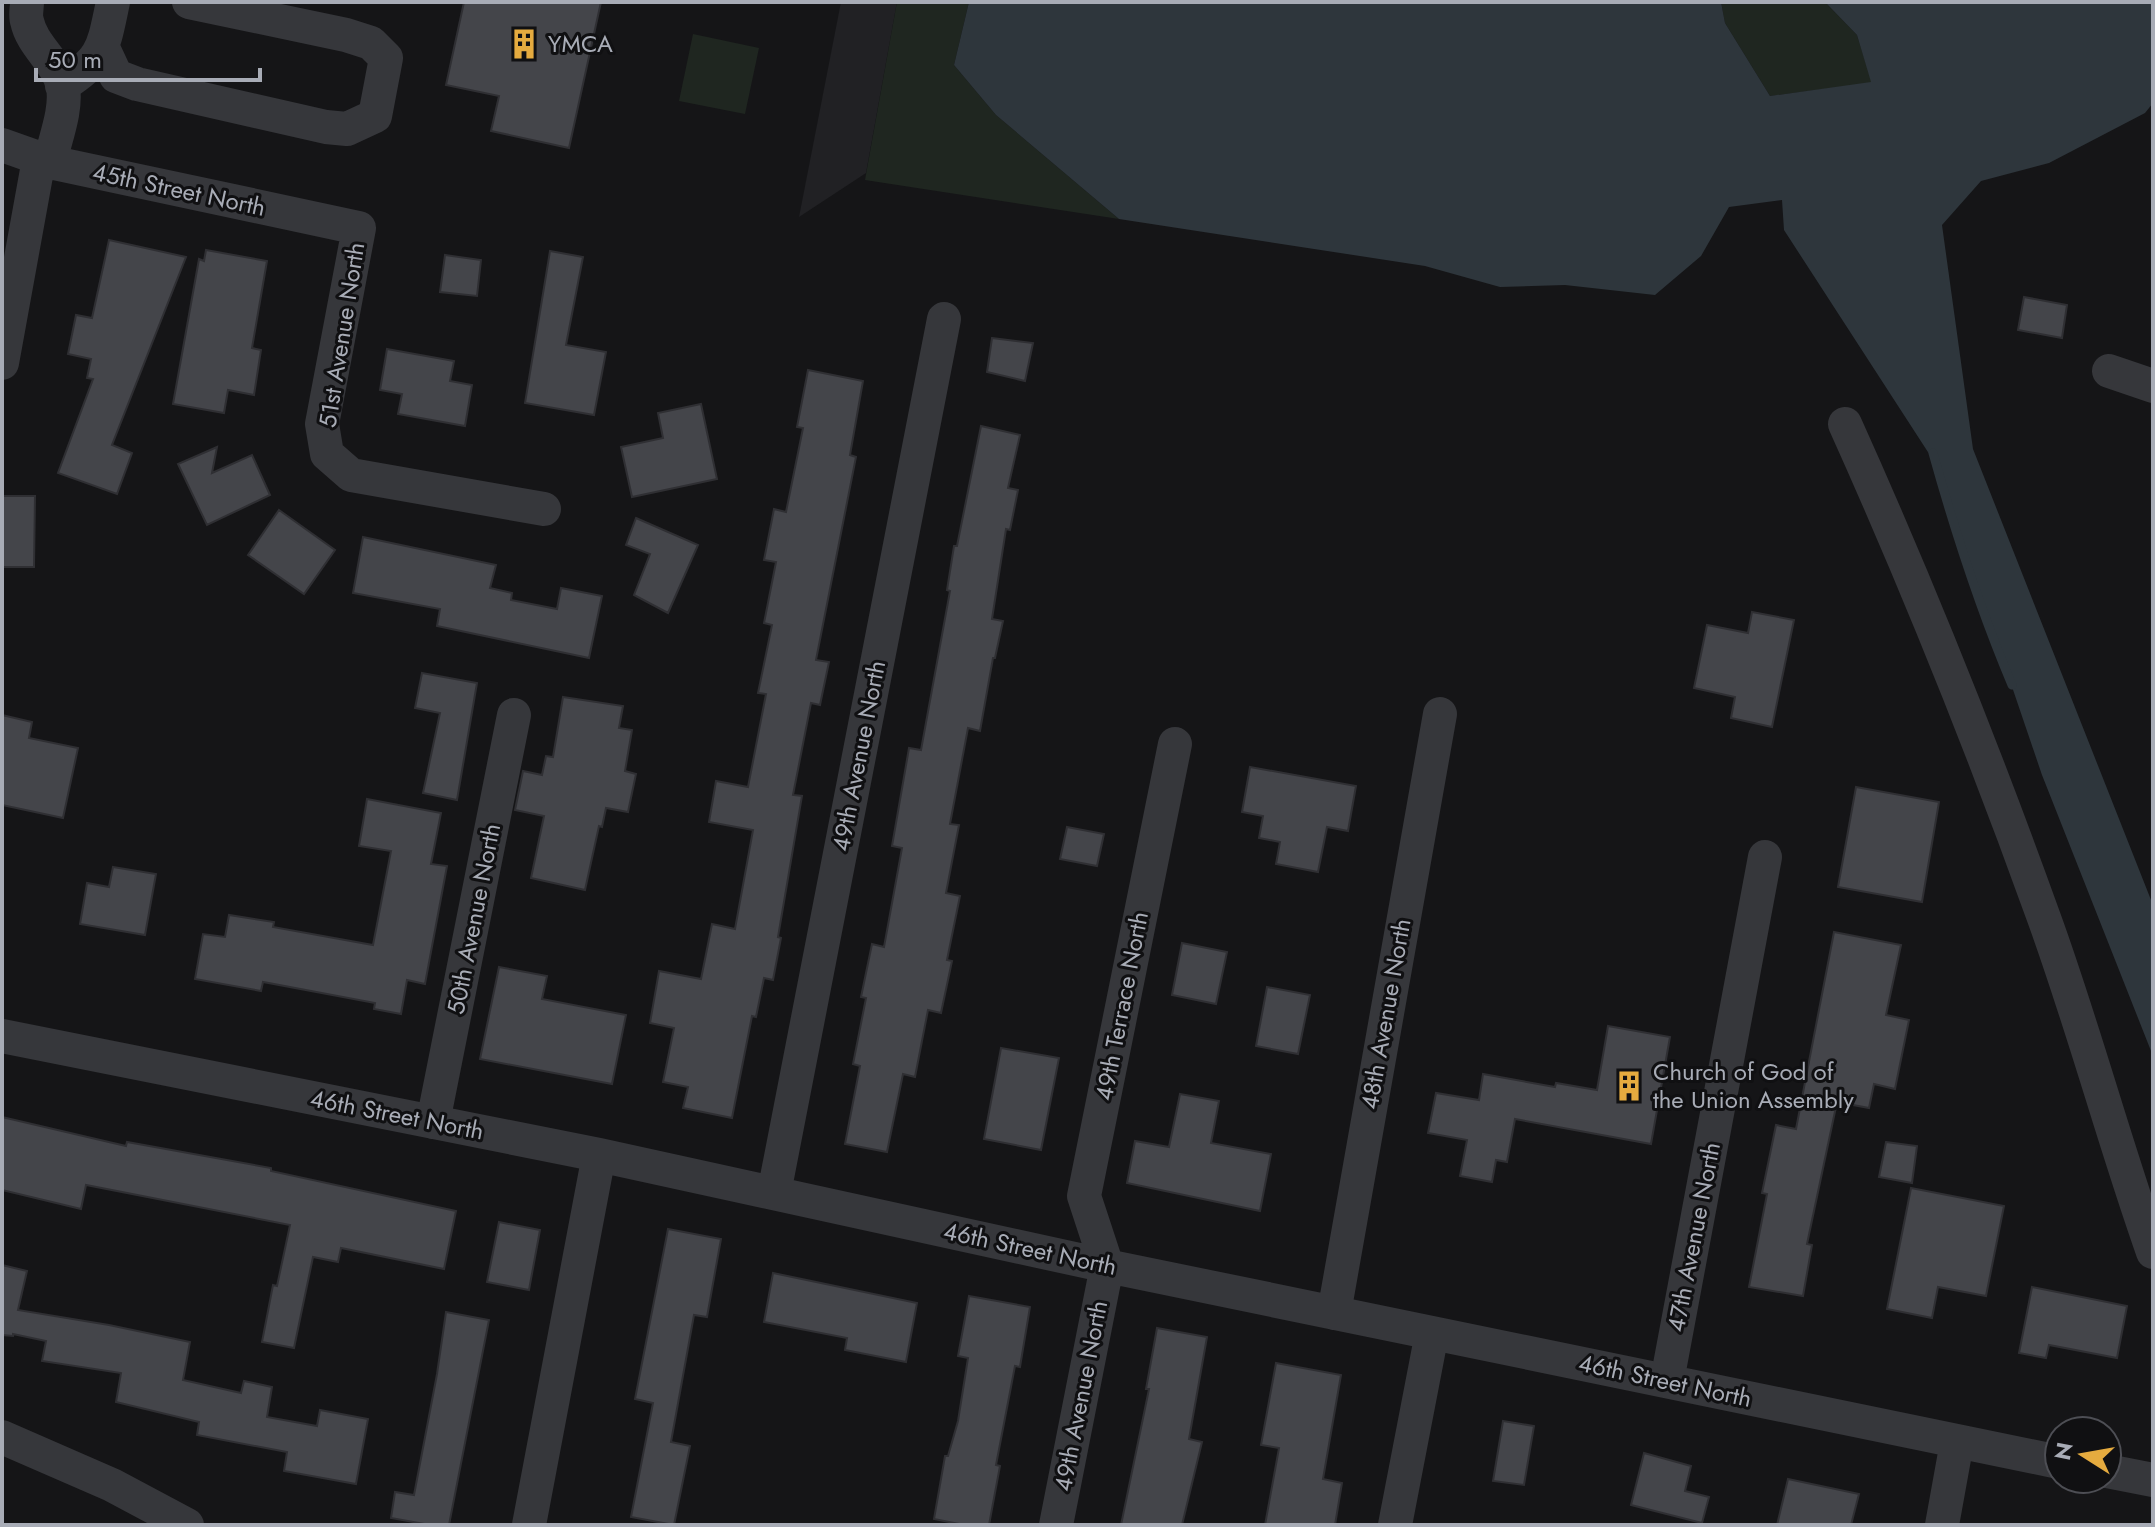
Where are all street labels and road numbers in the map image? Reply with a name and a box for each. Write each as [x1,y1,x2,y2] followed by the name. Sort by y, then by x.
[89,154,269,225] street label: 45th Street North
[310,240,373,430] street label: 51st Avenue North
[823,658,894,854] street label: 49th Avenue North
[438,820,509,1017] street label: 50th Avenue North
[1086,908,1157,1103] street label: 49th Terrace North
[1352,916,1419,1112] street label: 48th Avenue North
[307,1081,487,1148] street label: 46th Street North
[1658,1139,1729,1335] street label: 47th Avenue North
[940,1213,1120,1284] street label: 46th Street North
[1045,1298,1116,1494] street label: 49th Avenue North
[1575,1345,1755,1416] street label: 46th Street North

